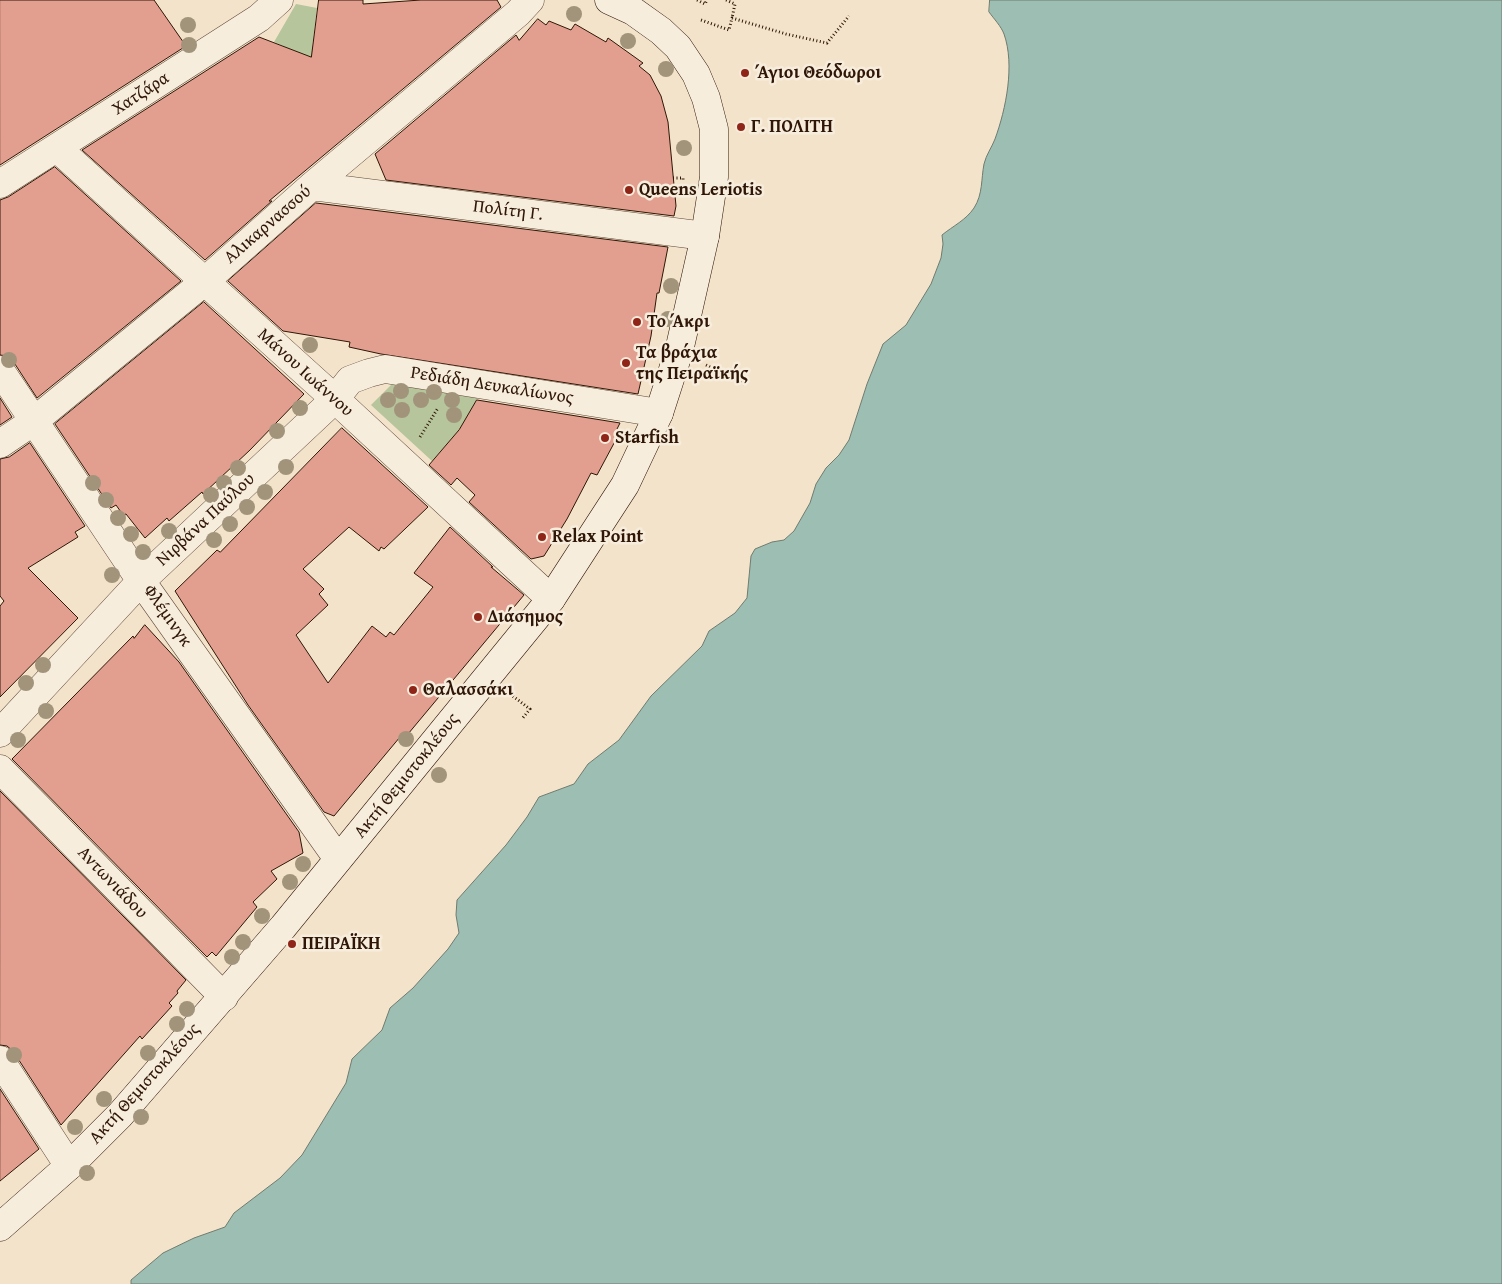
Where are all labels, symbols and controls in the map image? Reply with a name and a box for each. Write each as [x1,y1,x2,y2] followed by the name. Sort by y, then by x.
[755,62,881,84] place label: Άγιοι Θεόδωροι
[739,67,751,79] marker: Άγιοι Θεόδωροι
[108,68,174,120] street label: Χατζάρα
[751,116,833,138] place label: Γ. ΠΟΛΙΤΗ
[735,121,747,133] marker: Γ. ΠΟΛΙΤΗ
[639,179,762,201] place label: Queens Leriotis
[220,181,316,269] street label: Αλικαρνασσού
[623,184,635,196] marker: Queens Leriotis
[472,196,544,226] street label: Πολίτη Γ.
[647,311,710,333] place label: Το Άκρι
[631,316,643,328] marker: Το Άκρι
[253,324,357,422] street label: Μάνου Ιωάννου
[636,342,748,384] place label: Τα βράχια της Πειραϊκής
[620,357,632,369] marker: Τα βράχια της Πειραϊκής
[409,362,575,410] street label: Ρεδιάδη Δευκαλίωνος
[615,427,679,449] place label: Starfish
[599,432,611,444] marker: Starfish
[152,469,260,571] street label: Νιρβάνα Παύλου
[552,526,643,548] place label: Relax Point
[536,531,548,543] marker: Relax Point
[138,581,196,651] street label: Φλέμινγκ
[488,606,563,628] place label: Διάσημος
[472,611,484,623] marker: Διάσημος
[423,679,513,701] place label: Θαλασσάκι
[407,684,419,696] marker: Θαλασσάκι
[350,709,464,843] street label: Ακτή Θεμιστοκλέους
[72,842,152,924] street label: Αντωνιάδου
[302,933,381,955] place label: ΠΕΙΡΑΪΚΗ
[286,938,298,950] marker: ΠΕΙΡΑΪΚΗ
[85,1019,205,1149] street label: Ακτή Θεμιστοκλέους

